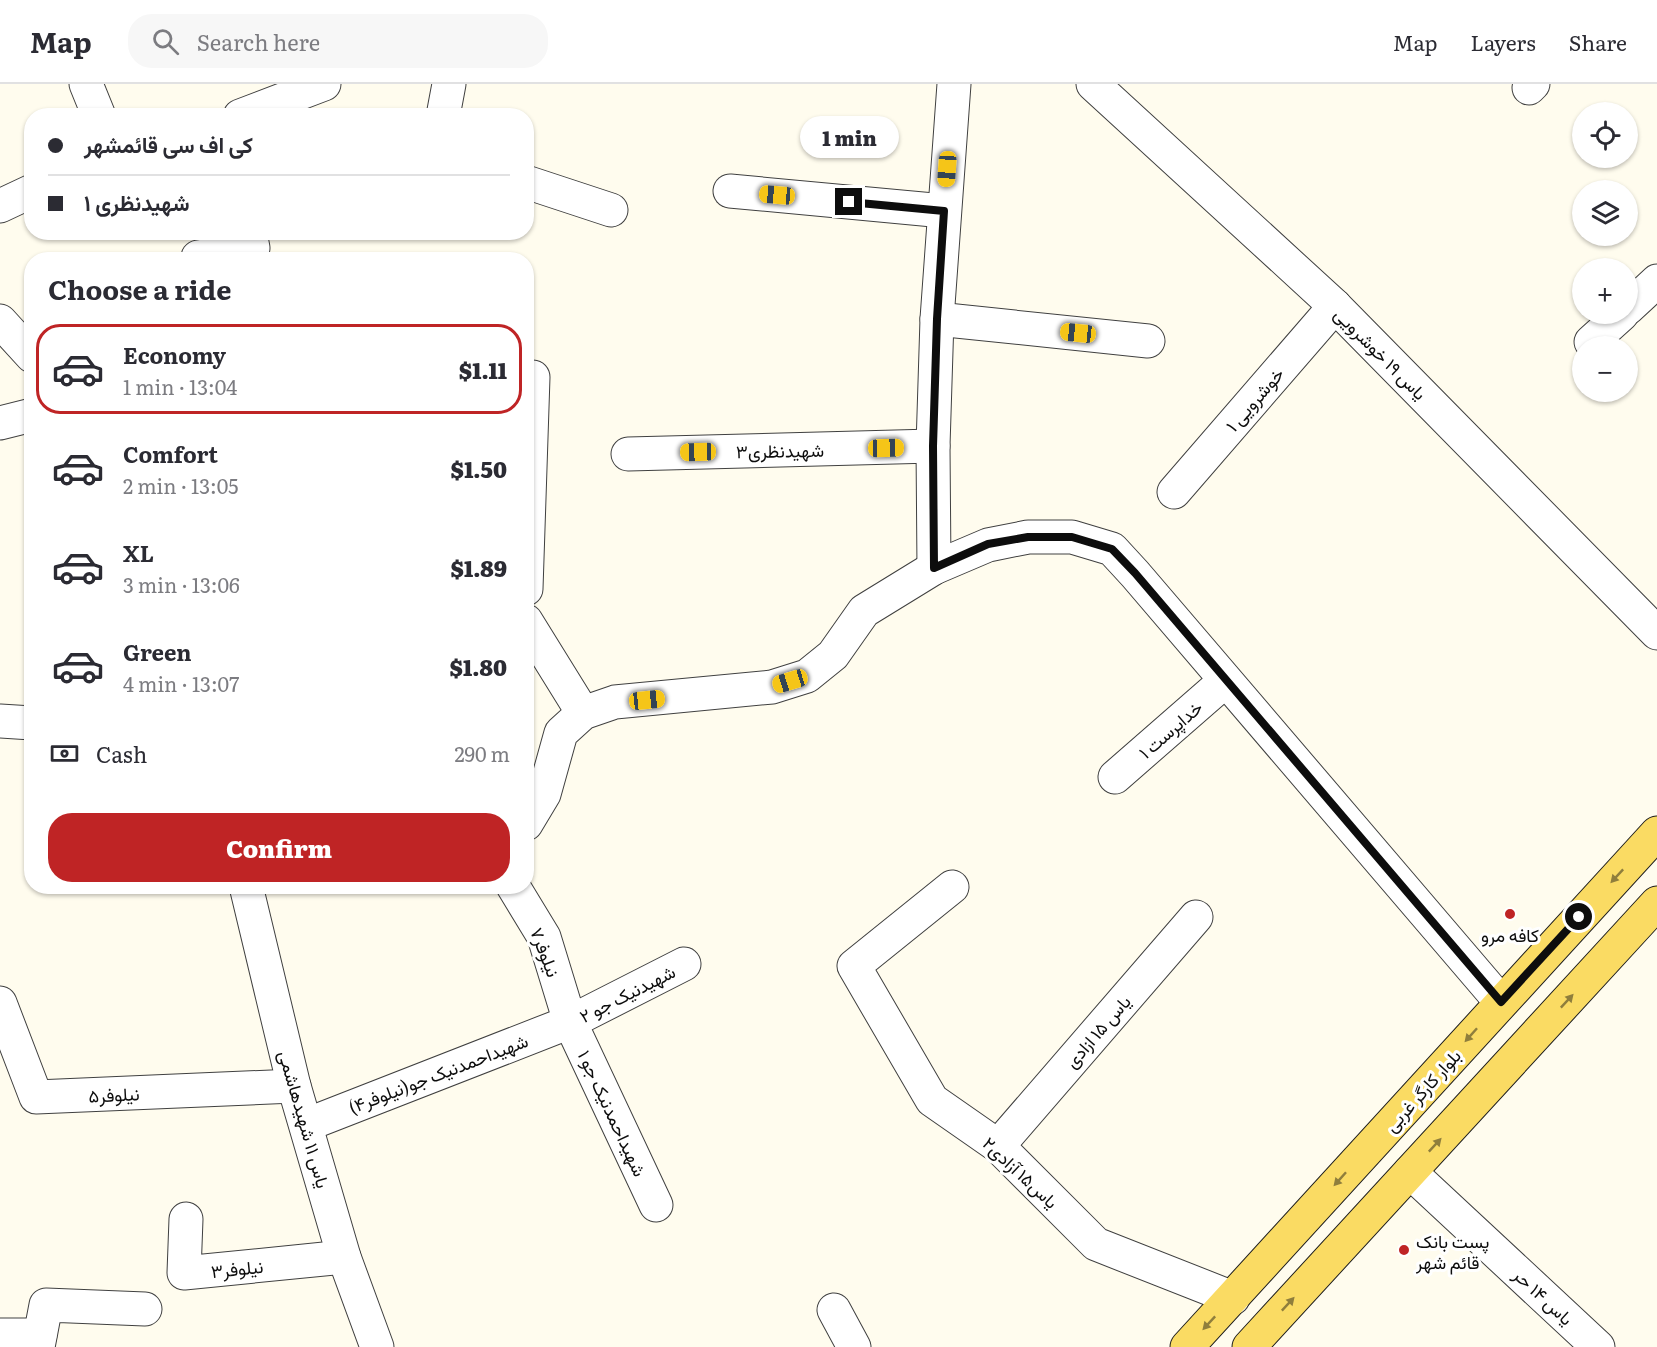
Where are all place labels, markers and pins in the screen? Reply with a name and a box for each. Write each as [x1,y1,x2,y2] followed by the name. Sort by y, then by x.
[1503,907,1517,921] marker: کافه مرو
[1481,921,1539,948] place label: کافه مرو
[1415,1227,1489,1275] place label: پست بانک قائم شهر
[1397,1243,1411,1257] marker: پست بانک قائم شهر

